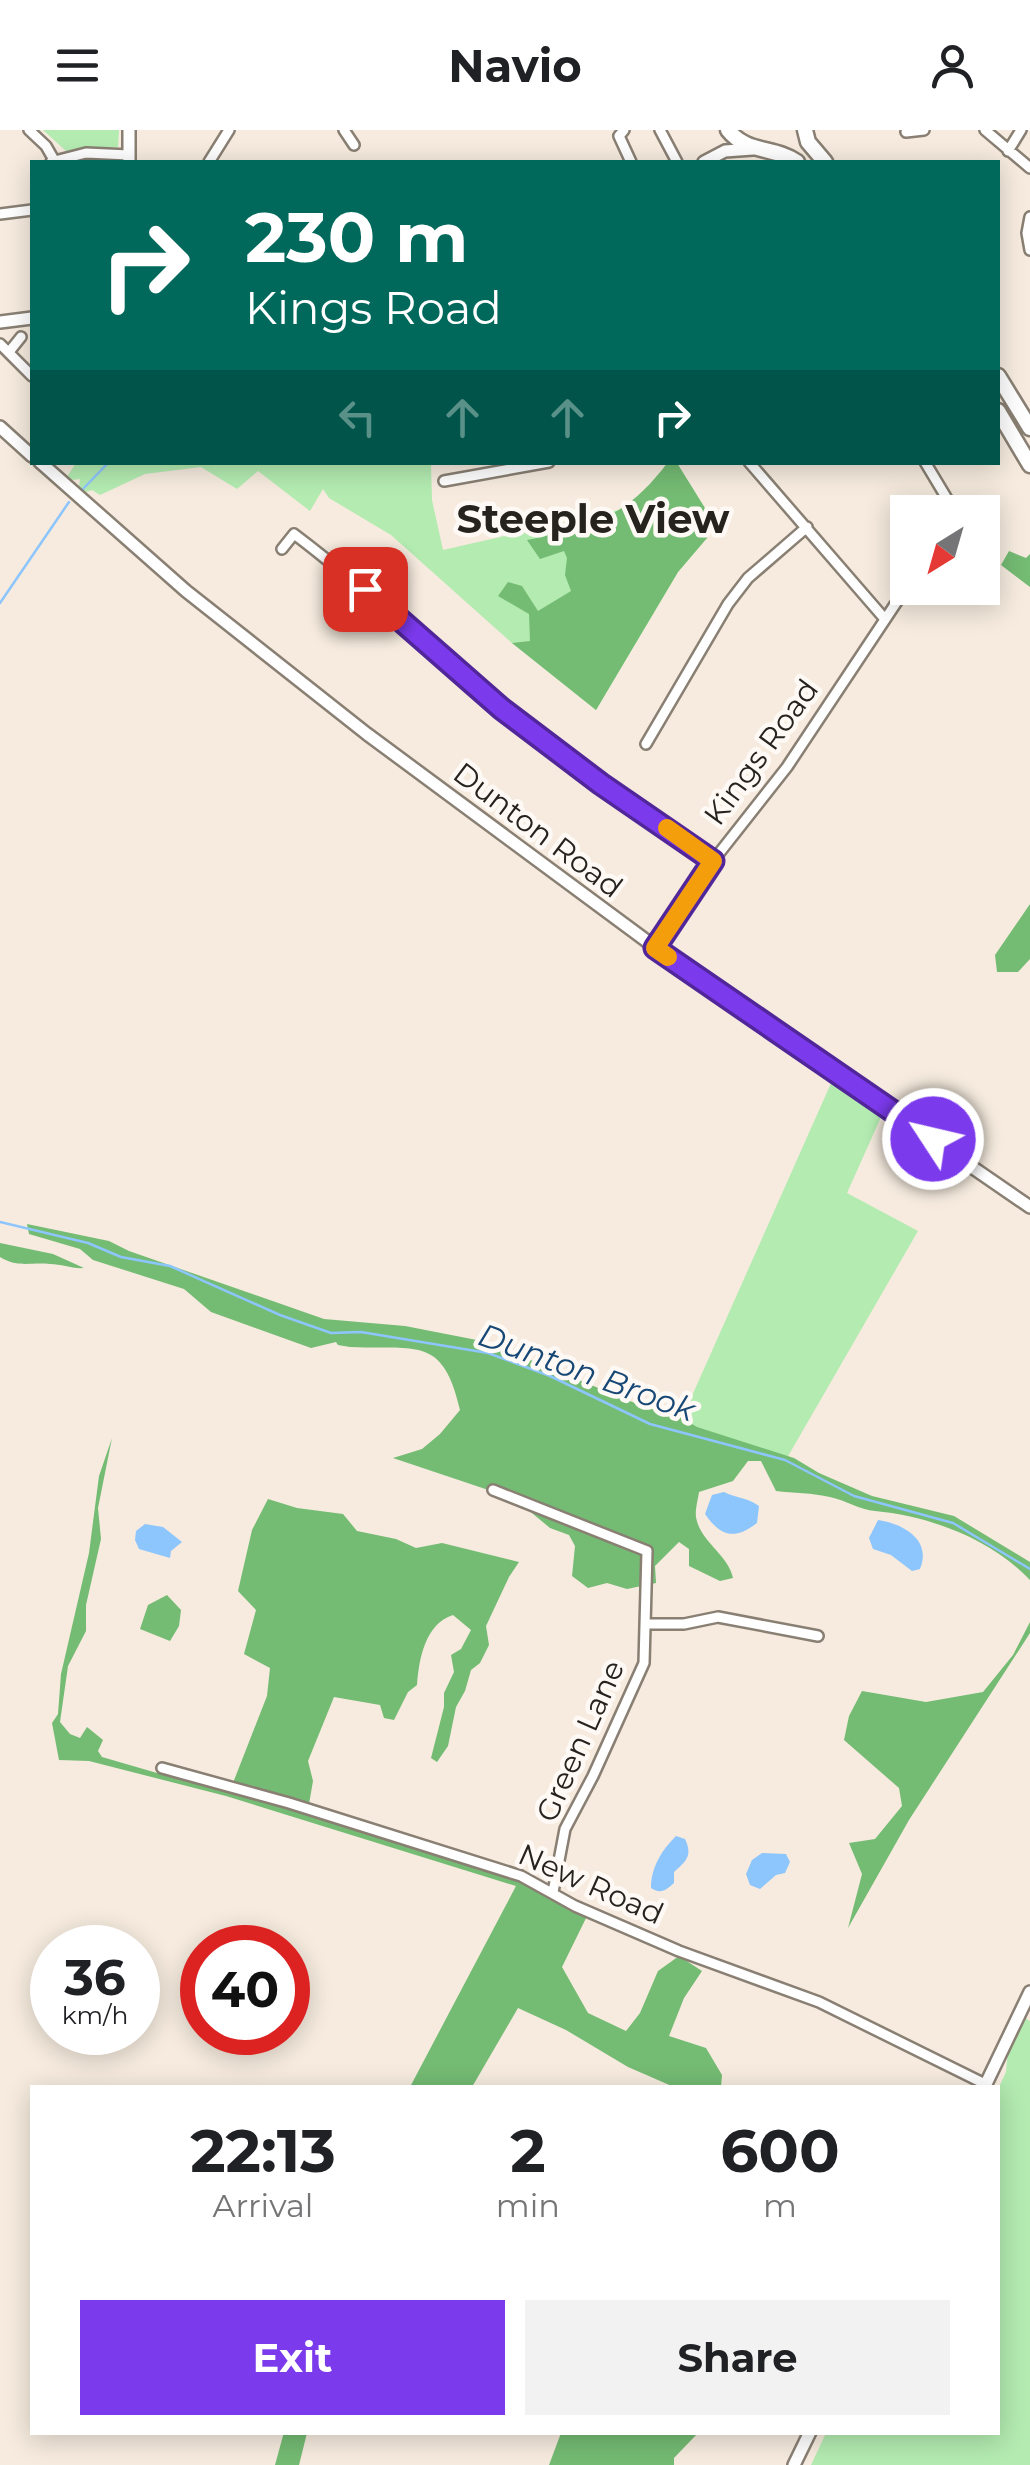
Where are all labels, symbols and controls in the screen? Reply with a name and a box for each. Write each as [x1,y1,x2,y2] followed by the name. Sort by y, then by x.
[50,38,105,93] icon: menu
[448,38,582,93] text: Navio
[925,38,980,93] icon: person
[245,194,469,280] text: 230 m
[80,200,210,330] icon: right
[245,280,502,335] text: Kings Road
[330,390,385,445] icon: left
[435,390,490,445] icon: ahead
[540,390,595,445] icon: ahead
[645,390,700,445] icon: right
[457,494,730,543] district label: Steeple View
[890,495,1000,605] north arrow
[890,495,1000,605] map controls
[323,547,408,632] pin
[338,562,393,617] icon: arrive
[696,672,826,832] street label: Kings Road
[446,754,630,906] street label: Dunton Road
[881,1087,985,1191] position arrow
[473,1315,703,1430] water label: Dunton Brook
[528,1654,632,1828] street label: Green Lane
[513,1836,669,1932] street label: New Road
[180,1925,310,2055] speed limit sign: 40
[64,1947,126,2008] text: 36
[62,2000,128,2030] text: km/h
[190,2114,336,2187] text: 22:13
[510,2114,546,2187] text: 2
[720,2114,840,2187] text: 600
[212,2186,313,2225] text: Arrival
[496,2186,560,2225] text: min
[763,2186,797,2225] text: m
[80,2300,505,2415] button: Exit
[525,2300,950,2415] button: Share

